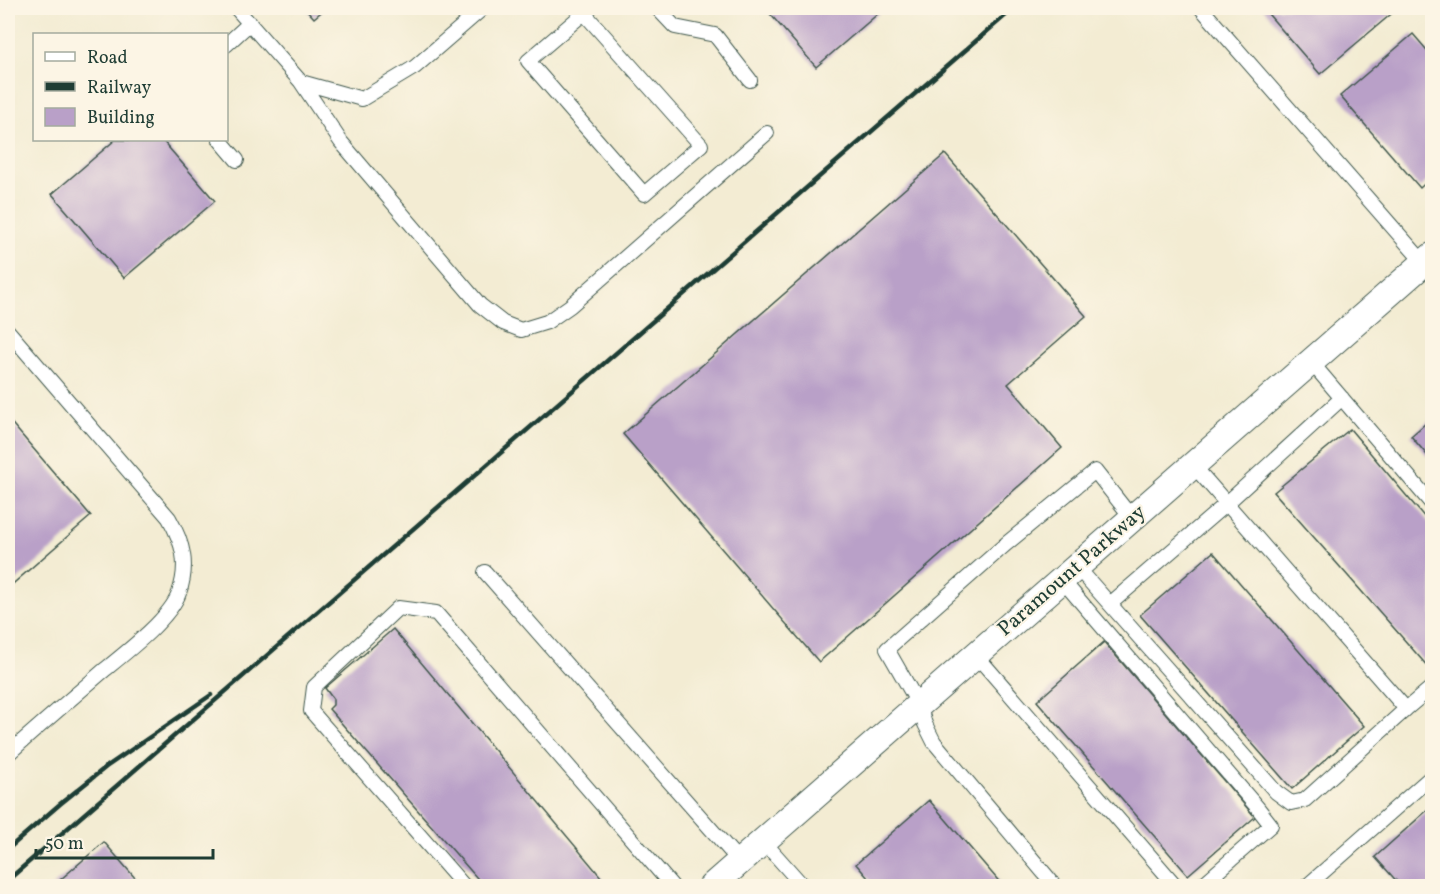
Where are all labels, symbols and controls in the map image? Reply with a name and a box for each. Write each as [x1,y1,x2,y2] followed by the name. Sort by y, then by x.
[33,33,228,141] legend
[87,46,128,71] text: Road
[87,76,151,101] text: Railway
[87,106,155,131] text: Building
[992,498,1153,644] street label: Paramount Parkway
[36,822,213,860] scale bar
[45,832,84,857] text: 50 m

